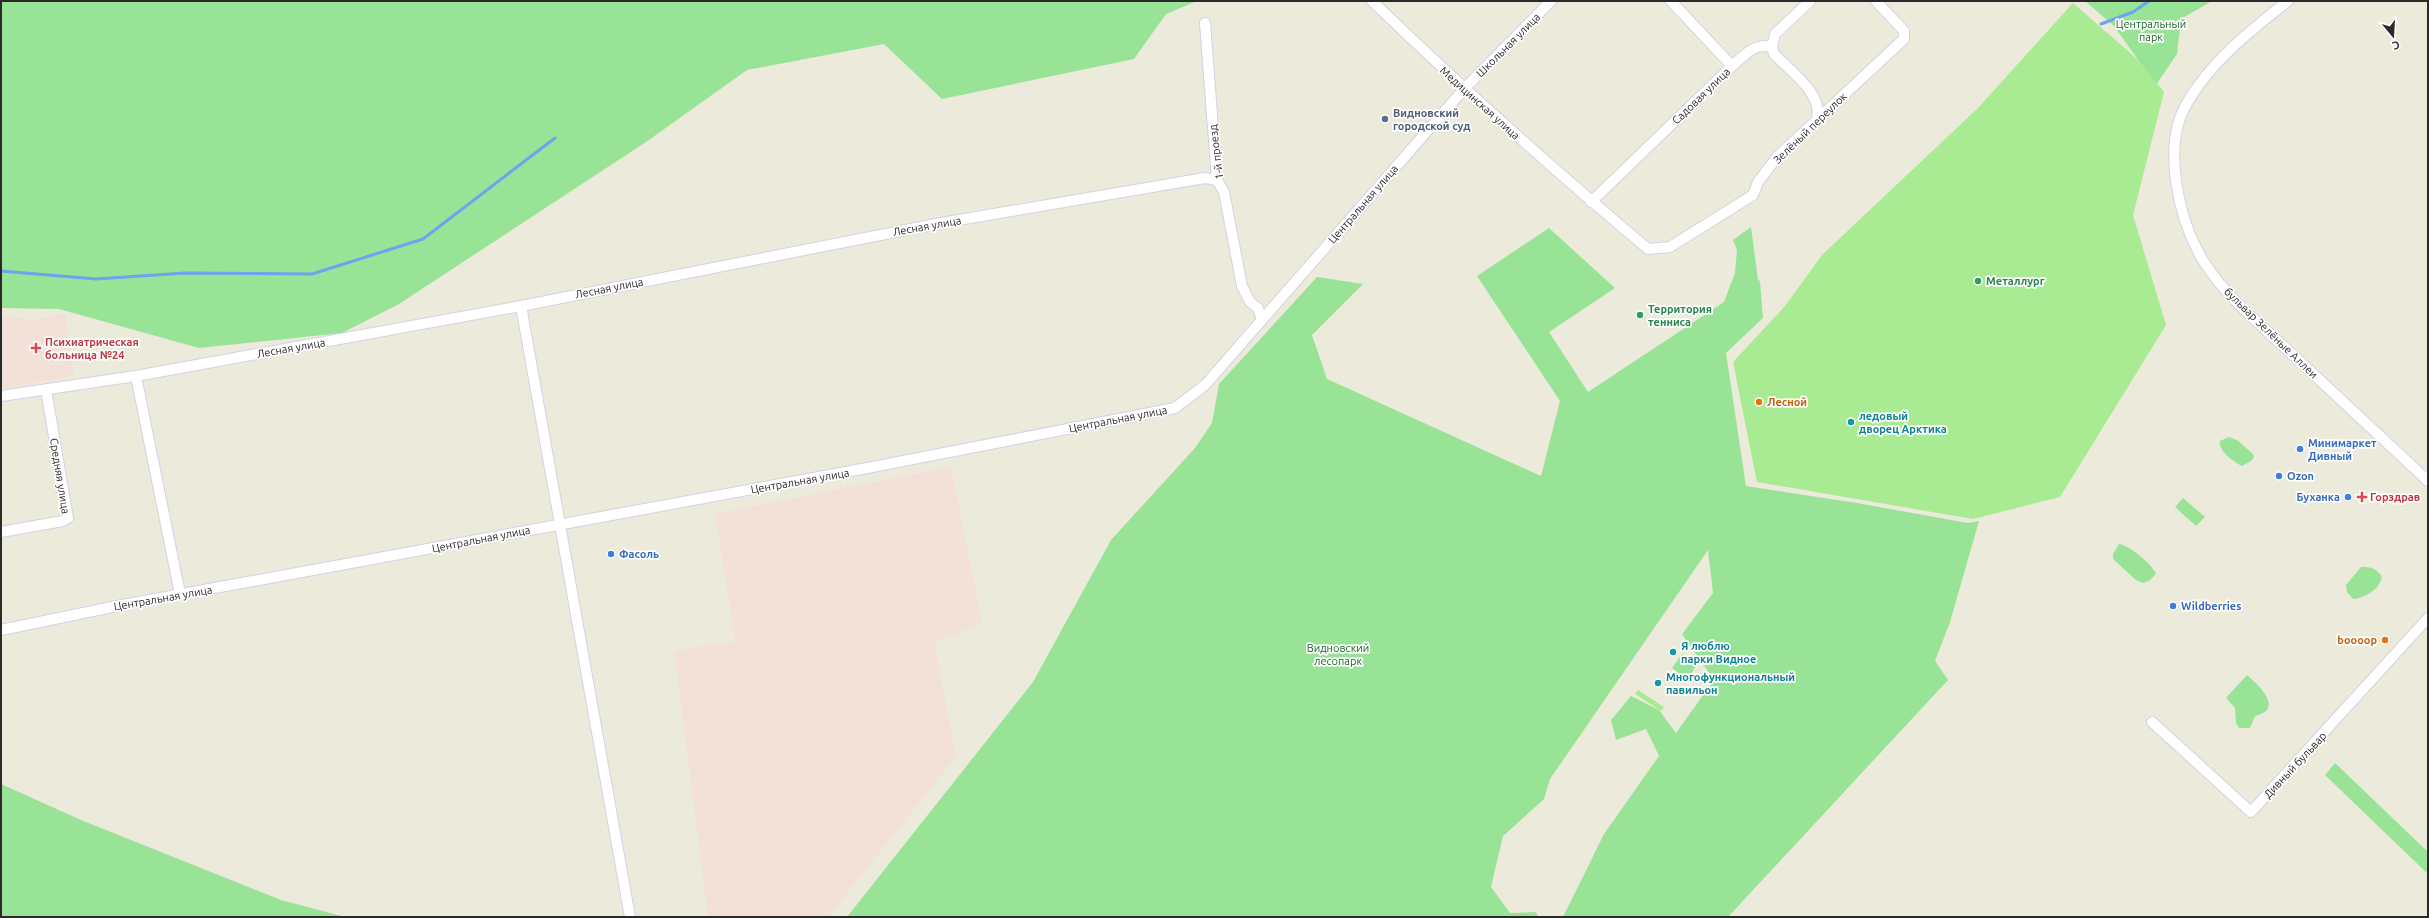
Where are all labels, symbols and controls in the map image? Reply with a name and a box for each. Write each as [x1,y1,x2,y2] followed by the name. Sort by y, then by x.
[1474,11,1542,79] street label: Школьная улица
[2373,16,2413,56] north arrow
[2116,18,2186,43] park label: Центральный парк
[2391,39,2401,52] text: С
[1438,64,1522,142] street label: Медицинская улица
[1670,65,1732,127] street label: Садовая улица
[1771,90,1849,166] street label: Зелёный переулок
[1393,107,1470,132] place label: Видновский городской суд
[1380,114,1390,124] marker: Видновский городской суд
[1207,123,1225,180] street label: 1-й проезд
[1326,162,1400,246] street label: Центральная улица
[892,214,962,238] street label: Лесная улица
[574,275,644,301] street label: Лесная улица
[1986,275,2045,287] place label: Металлург
[1973,276,1983,286] marker: Металлург
[2222,285,2320,381] street label: бульвар Зелёные Аллеи
[1648,303,1712,328] place label: Территория тенниса
[1635,310,1645,320] marker: Территория тенниса
[45,336,139,361] place label: Психиатрическая больница №24
[256,336,326,360] street label: Лесная улица
[30,342,42,354] marker: Психиатрическая больница №24
[1767,396,1807,408] place label: Лесной
[1754,397,1764,407] marker: Лесной
[1068,404,1168,434] street label: Центральная улица
[1859,410,1947,435] place label: ледовый дворец Арктика
[1846,417,1856,427] marker: ледовый дворец Арктика
[48,437,72,515] street label: Средняя улица
[2308,437,2377,462] place label: Минимаркет Дивный
[2295,444,2305,454] marker: Минимаркет Дивный
[750,466,850,496] street label: Центральная улица
[2287,470,2314,482] place label: Ozon
[2274,471,2284,481] marker: Ozon
[2296,491,2340,503] place label: Буханка
[2370,491,2420,503] place label: Горздрав
[2343,492,2353,502] marker: Буханка
[2357,492,2367,502] marker: Горздрав
[431,524,531,554] street label: Центральная улица
[619,548,659,560] place label: Фасоль
[606,549,616,559] marker: Фасоль
[113,583,213,613] street label: Центральная улица
[2181,600,2241,612] place label: Wildberries
[2168,601,2178,611] marker: Wildberries
[2337,634,2377,646] place label: boooop
[2380,635,2390,645] marker: boooop
[1681,640,1756,665] place label: Я люблю парки Видное
[1307,642,1369,667] park label: Видновский лесопарк
[1668,647,1678,657] marker: Я люблю парки Видное
[1666,671,1795,696] place label: Многофункциональный павильон
[1653,678,1663,688] marker: Многофункциональный павильон
[2261,730,2329,800] street label: Дивный бульвар

